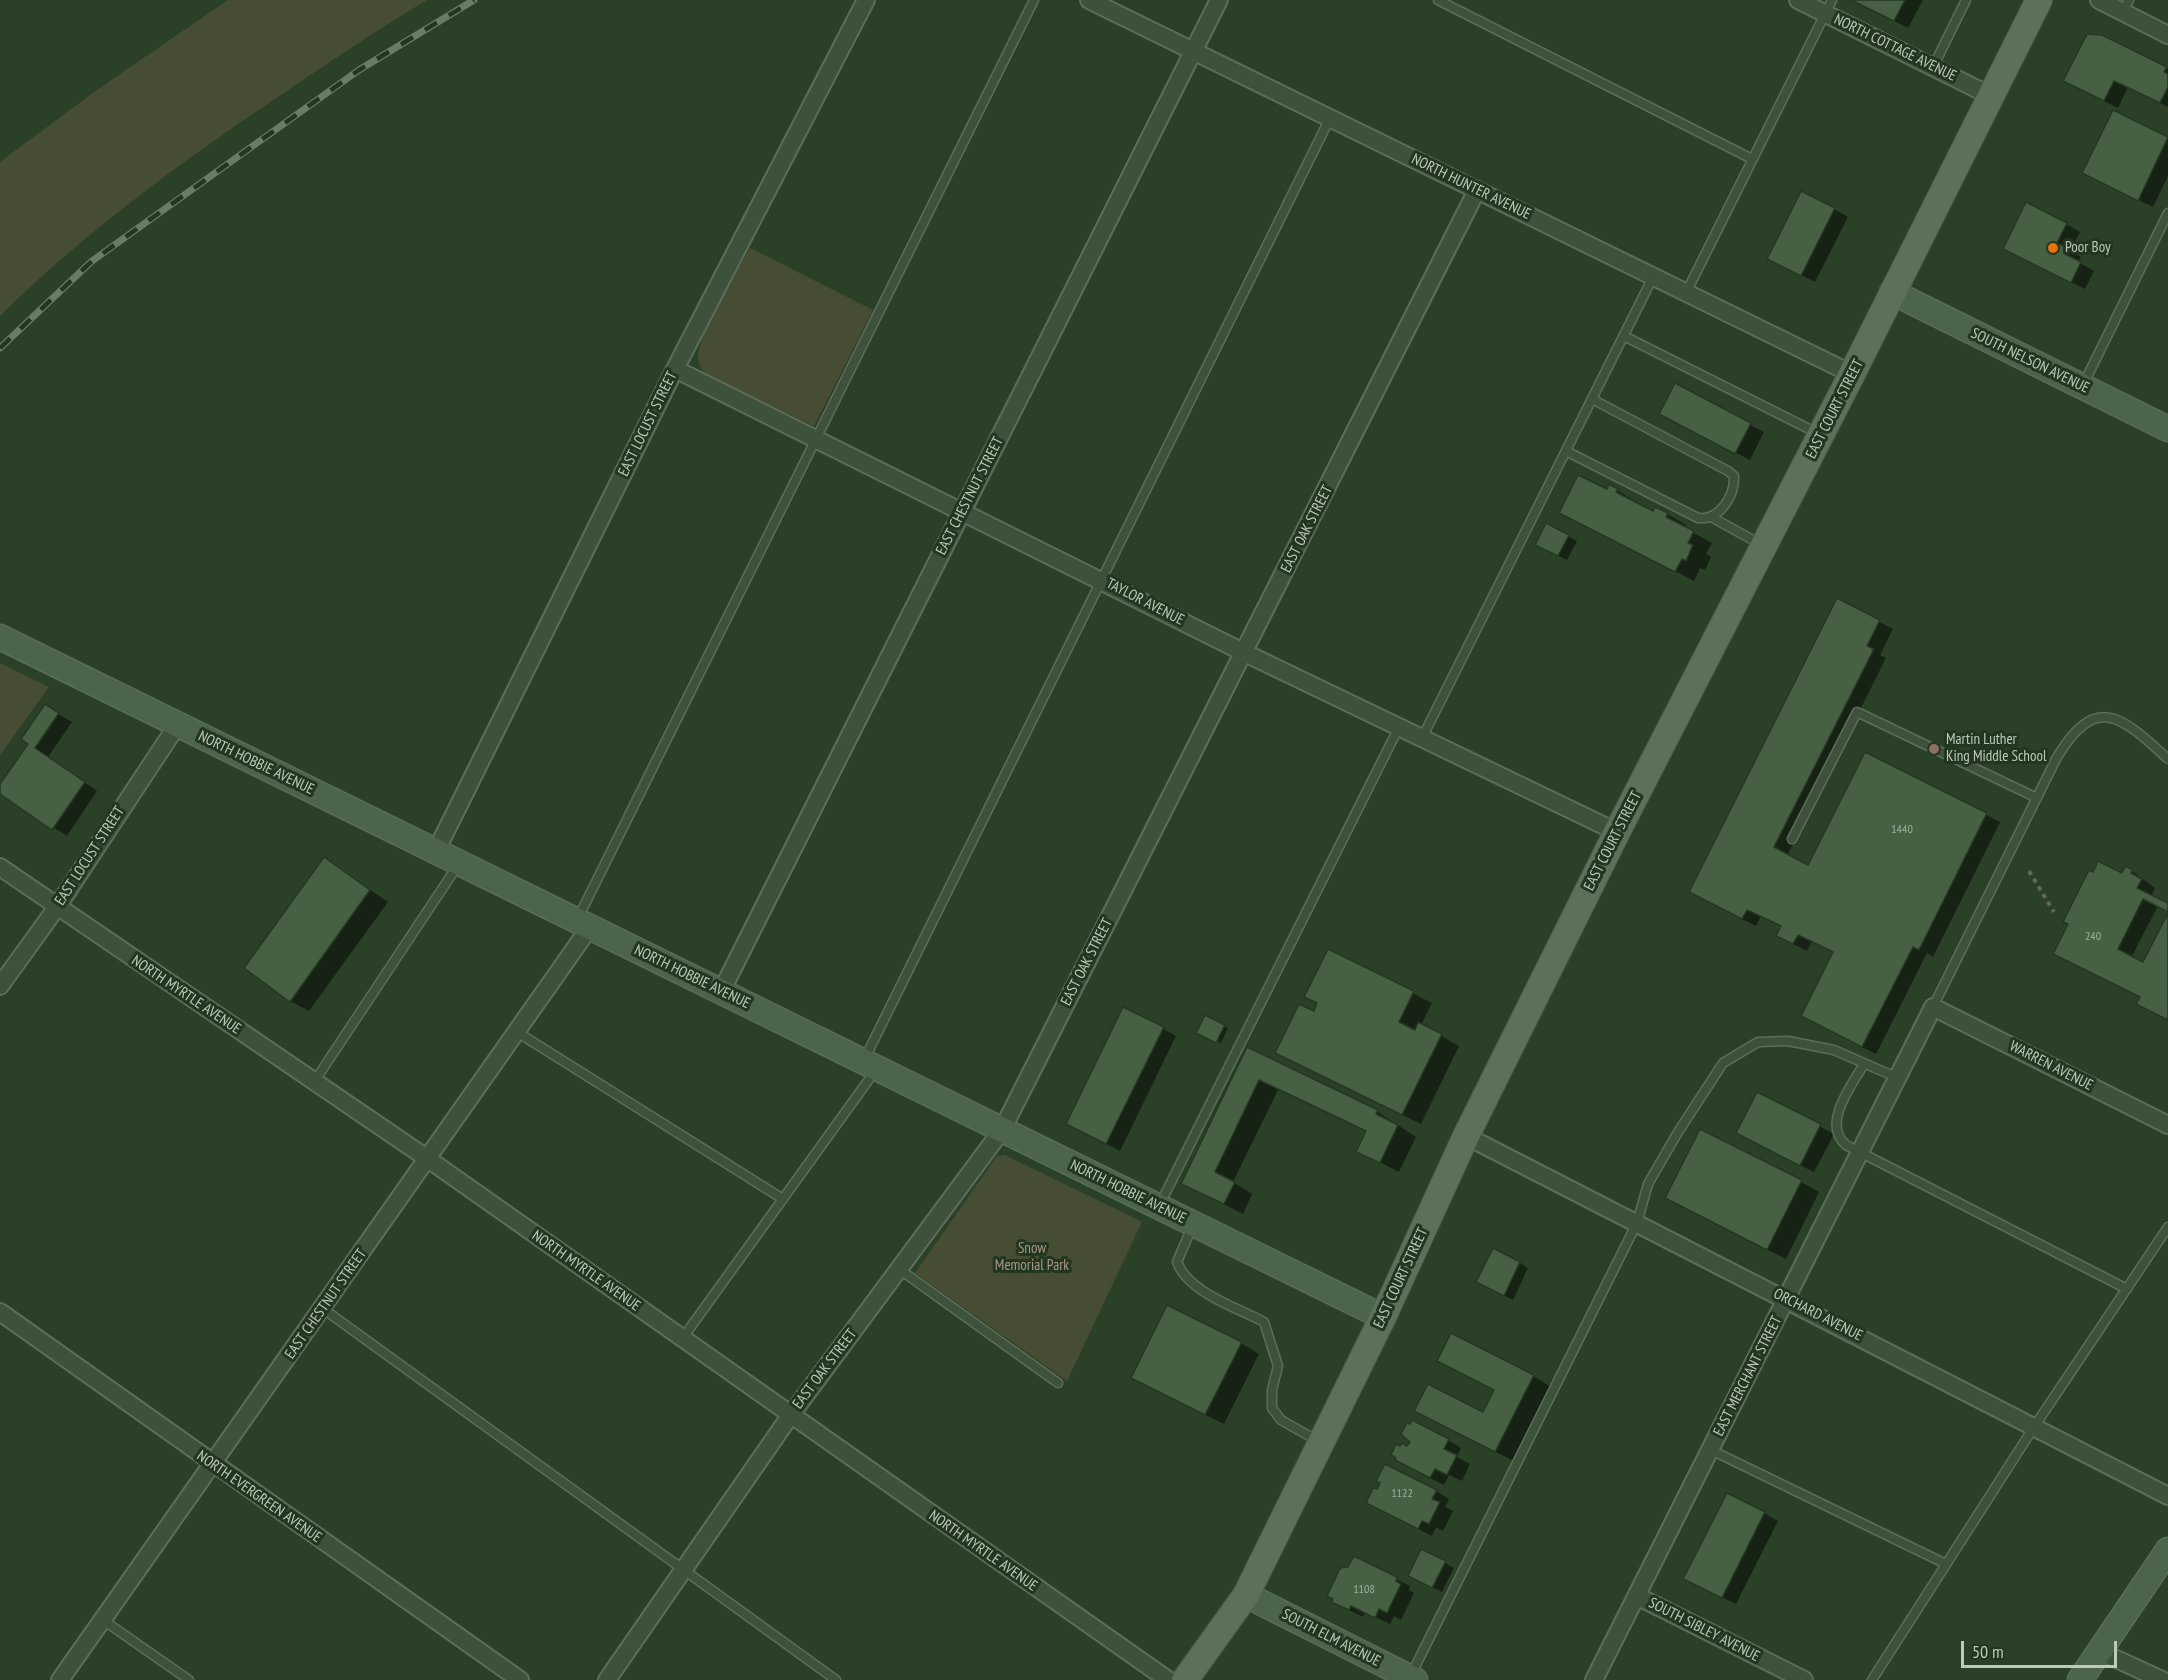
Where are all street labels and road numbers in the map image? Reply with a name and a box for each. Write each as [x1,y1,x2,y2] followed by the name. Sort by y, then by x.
[1831,11,1959,85] street label: NORTH COTTAGE AVENUE
[1408,150,1534,224] street label: NORTH HUNTER AVENUE
[1968,325,2092,397] street label: SOUTH NELSON AVENUE
[1802,356,1868,462] street label: EAST COURT STREET
[615,369,681,479] street label: EAST LOCUST STREET
[932,434,1008,558] street label: EAST CHESTNUT STREET
[1277,482,1337,576] street label: EAST OAK STREET
[1103,575,1187,629] street label: TAYLOR AVENUE
[195,727,317,799] street label: NORTH HOBBIE AVENUE
[1580,788,1646,894] street label: EAST COURT STREET
[51,803,129,909] street label: EAST LOCUST STREET
[1057,915,1117,1009] street label: EAST OAK STREET
[631,941,753,1013] street label: NORTH HOBBIE AVENUE
[128,952,244,1038] street label: NORTH MYRTLE AVENUE
[2006,1037,2096,1095] street label: WARREN AVENUE
[1067,1156,1189,1228] street label: NORTH HOBBIE AVENUE
[1370,1225,1432,1331] street label: EAST COURT STREET
[528,1227,644,1315] street label: NORTH MYRTLE AVENUE
[281,1246,371,1362] street label: EAST CHESTNUT STREET
[1770,1285,1866,1345] street label: ORCHARD AVENUE
[1710,1313,1786,1439] street label: EAST MERCHANT STREET
[789,1326,861,1412] street label: EAST OAK STREET
[193,1447,325,1547] street label: NORTH EVERGREEN AVENUE
[925,1507,1041,1595] street label: NORTH MYRTLE AVENUE
[1645,1594,1763,1666] street label: SOUTH SIBLEY AVENUE
[1279,1605,1383,1671] street label: SOUTH ELM AVENUE

